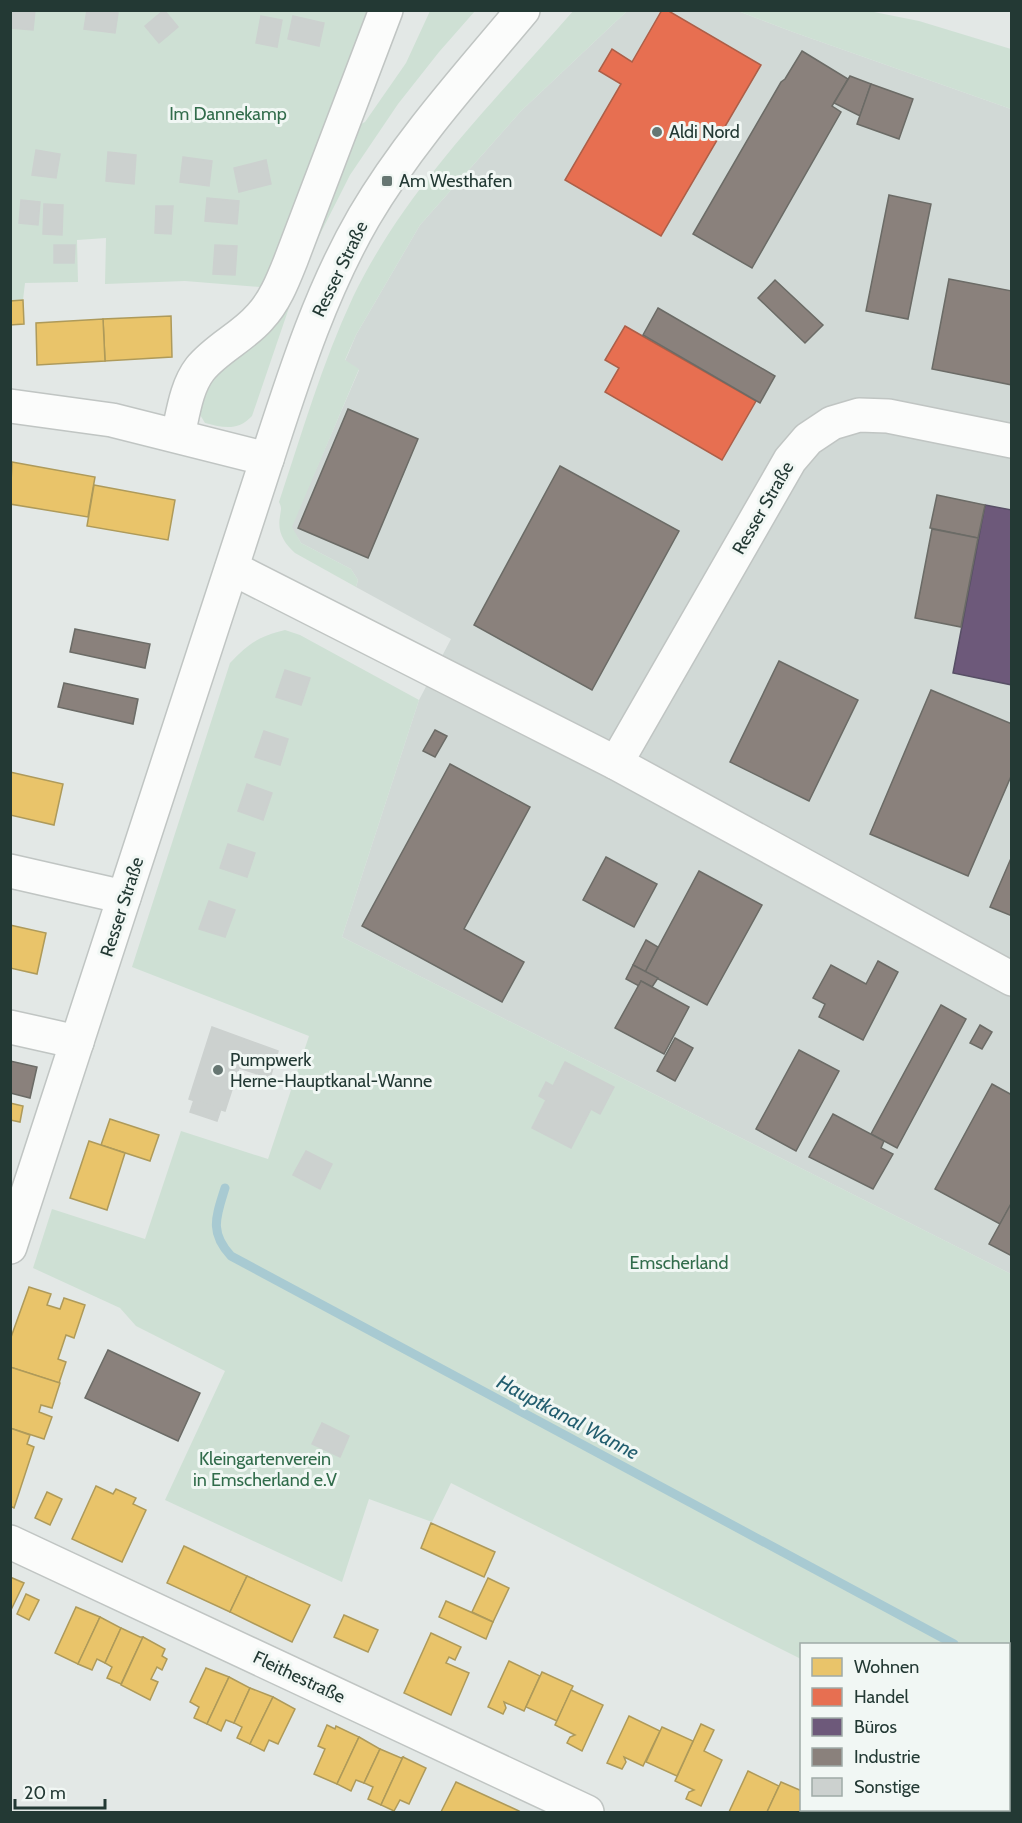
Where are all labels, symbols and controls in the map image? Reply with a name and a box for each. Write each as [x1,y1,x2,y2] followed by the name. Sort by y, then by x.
[169,103,287,125] park label: Im Dannekamp
[669,121,740,143] place label: Aldi Nord
[650,125,664,139] marker: Aldi Nord
[399,170,512,192] place label: Am Westhafen
[380,174,394,188] marker: Am Westhafen
[307,218,373,320] street label: Resser Straße
[728,458,798,558] street label: Resser Straße
[96,854,148,960] street label: Resser Straße
[230,1049,432,1092] place label: Pumpwerk Herne-Hauptkanal-Wanne
[211,1063,225,1077] marker: Pumpwerk Herne-Hauptkanal-Wanne
[630,1252,728,1274] park label: Emscherland
[493,1369,643,1465] water label: Hauptkanal Wanne
[193,1448,337,1491] park label: Kleingartenverein in Emscherland e.V
[800,1643,1010,1811] legend
[250,1646,348,1708] street label: Fleithestraße
[854,1656,919,1678] text: Wohnen
[854,1686,909,1708] text: Handel
[854,1716,897,1738] text: Büros
[854,1746,920,1768] text: Industrie
[15,1772,105,1810] scale bar
[854,1776,920,1798] text: Sonstige
[24,1782,66,1804] text: 20 m

